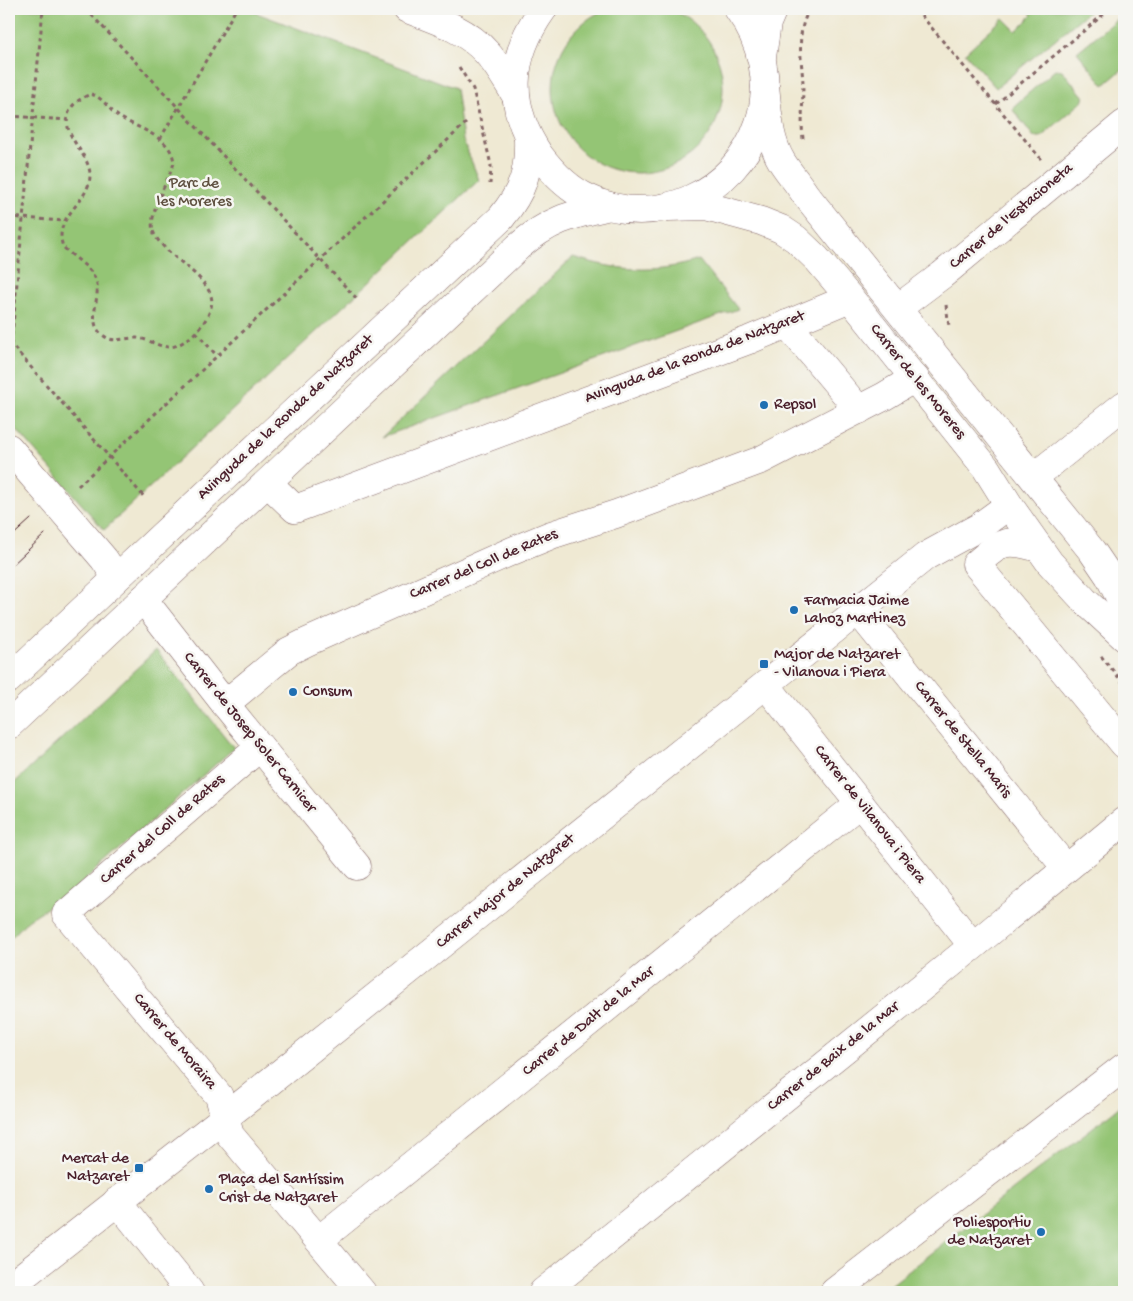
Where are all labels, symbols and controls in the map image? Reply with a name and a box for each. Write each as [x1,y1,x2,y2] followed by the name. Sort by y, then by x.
[946,159,1078,274] street label: Carrer de l'Estacioneta
[157,175,232,212] park label: Parc de les Moreres
[582,307,809,409] street label: Avinguda de la Ronda de Natzaret
[865,321,970,444] street label: Carrer de les Moreres
[194,330,379,505] street label: Avinguda de la Ronda de Natzaret
[774,396,816,415] place label: Repsol
[758,399,770,411] marker: Repsol
[407,525,562,605] street label: Carrer del Coll de Rates
[803,592,910,629] place label: Farmacia Jaime Lahoz Martinez
[788,604,800,616] marker: Farmacia Jaime Lahoz Martinez
[774,646,902,683] place label: Major de Natzaret - Vilanova i Piera
[178,649,321,818] street label: Carrer de Josep Soler Carnicer
[758,658,770,670] marker: Major de Natzaret - Vilanova i Piera
[909,678,1016,803] street label: Carrer de Stella Maris
[303,683,353,702] place label: Consum
[287,686,299,698] marker: Consum
[809,742,930,889] street label: Carrer de Vilanova i Piera
[97,770,230,889] street label: Carrer del Coll de Rates
[433,829,580,954] street label: Carrer Major de Natzaret
[519,962,660,1081] street label: Carrer de Dalt de la Mar
[128,990,221,1095] street label: Carrer de Moraira
[764,997,905,1116] street label: Carrer de Baix de la Mar
[62,1150,130,1187] place label: Mercat de Natzaret
[133,1162,145,1174] marker: Mercat de Natzaret
[218,1171,344,1208] place label: Plaça del Santíssim Crist de Natzaret
[203,1183,215,1195] marker: Plaça del Santíssim Crist de Natzaret
[947,1214,1032,1251] place label: Poliesportiu de Natzaret
[1035,1226,1047,1238] marker: Poliesportiu de Natzaret

